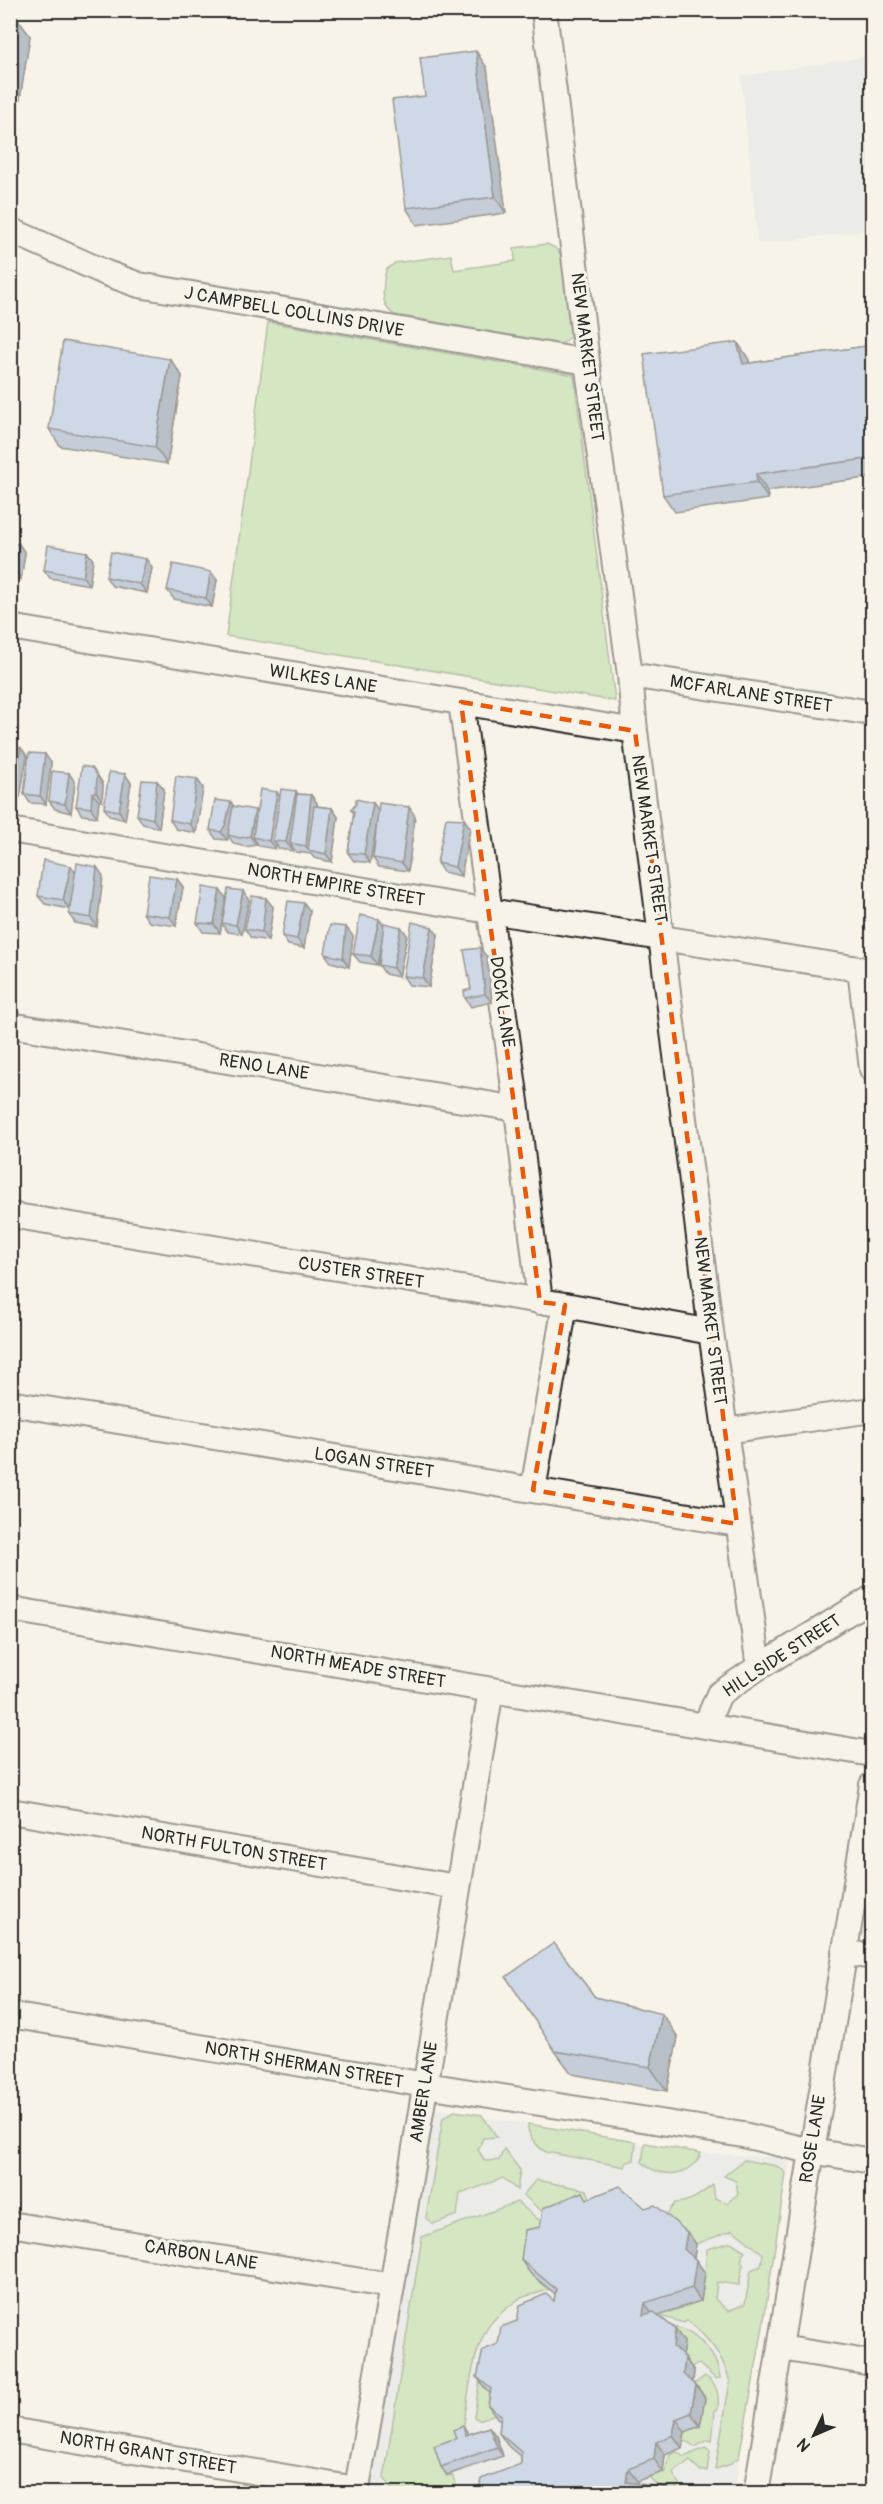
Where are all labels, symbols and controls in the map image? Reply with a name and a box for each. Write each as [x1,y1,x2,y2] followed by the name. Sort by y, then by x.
[565,271,609,443] street label: NEW MARKET STREET
[182,281,406,343] street label: J CAMPBELL COLLINS DRIVE
[268,659,378,699] street label: WILKES LANE
[668,670,834,718] street label: MCFARLANE STREET
[626,753,672,925] street label: NEW MARKET STREET
[245,858,427,912] street label: NORTH EMPIRE STREET
[484,955,520,1049] street label: DOCK LANE
[217,1049,311,1085] street label: RENO LANE
[688,1235,732,1407] street label: NEW MARKET STREET
[297,1252,425,1294] street label: CUSTER STREET
[312,1442,436,1484] street label: LOGAN STREET
[718,1609,846,1703] street label: HILLSIDE STREET
[269,1640,447,1694] street label: NORTH MEADE STREET
[139,1821,329,1877] street label: NORTH FULTON STREET
[203,2036,405,2094] street label: NORTH SHERMAN STREET
[405,2040,443,2144] street label: AMBER LANE
[795,2093,831,2185] street label: ROSE LANE
[143,2235,259,2275] street label: CARBON LANE
[784,2405,844,2465] north arrow
[58,2426,238,2480] street label: NORTH GRANT STREET
[793,2434,815,2456] text: N

